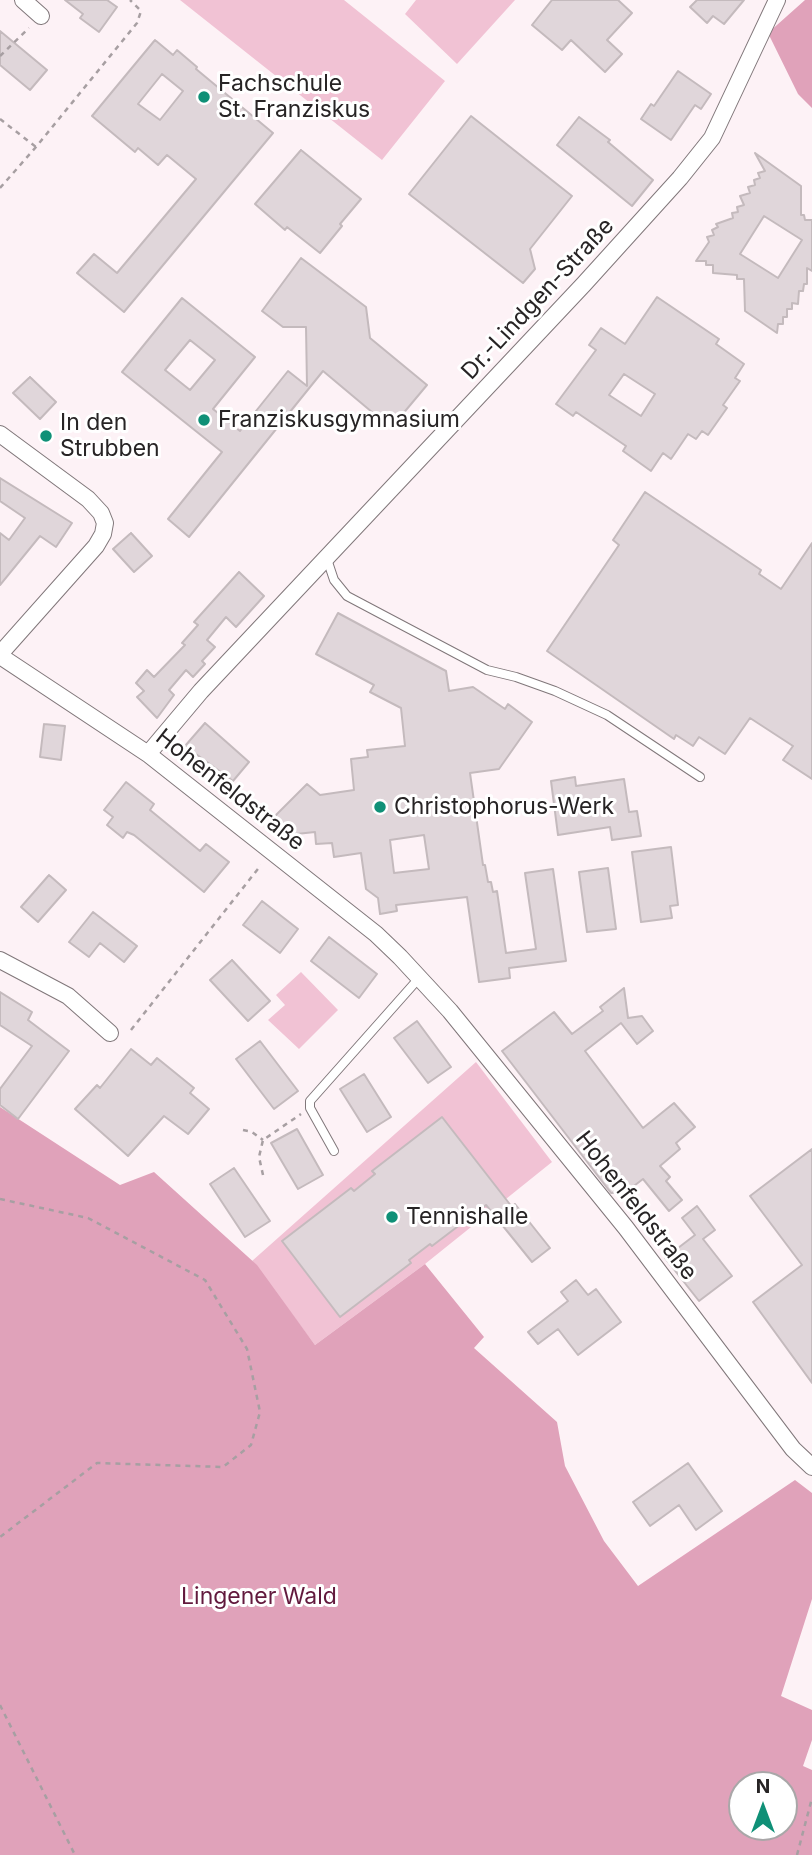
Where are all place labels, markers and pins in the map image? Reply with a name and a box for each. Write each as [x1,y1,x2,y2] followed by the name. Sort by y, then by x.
[218,70,370,124] place label: Fachschule St. Franziskus
[196,89,212,105] marker: Fachschule St. Franziskus
[218,406,460,434] place label: Franziskusgymnasium
[60,409,160,463] place label: In den Strubben
[196,412,212,428] marker: Franziskusgymnasium
[38,428,54,444] marker: In den Strubben
[394,793,614,821] place label: Christophorus-Werk
[372,799,388,815] marker: Christophorus-Werk
[406,1203,528,1231] place label: Tennishalle
[384,1209,400,1225] marker: Tennishalle

